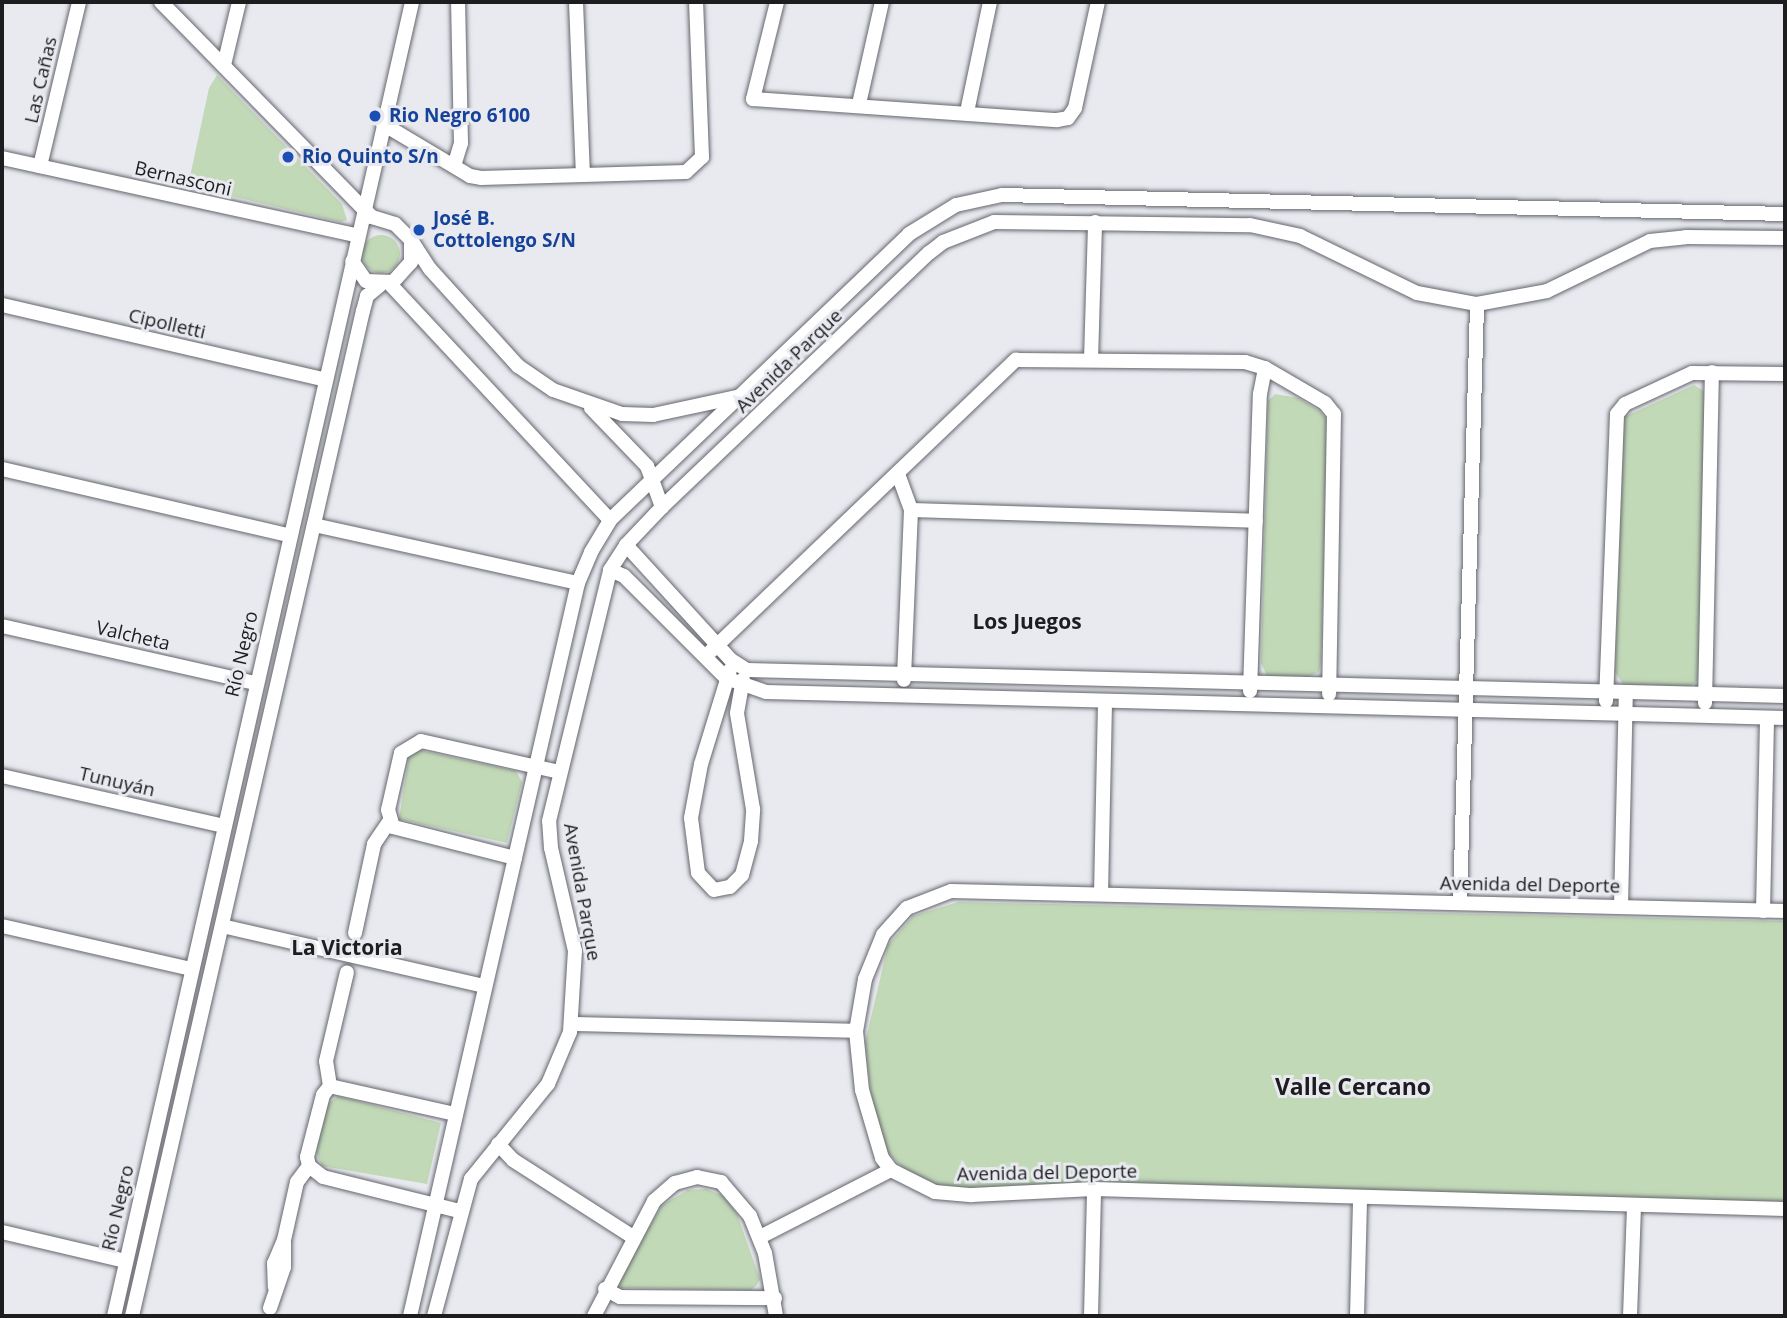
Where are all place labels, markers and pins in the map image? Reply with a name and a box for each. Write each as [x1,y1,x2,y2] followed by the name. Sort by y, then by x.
[389,105,530,127] place label: Rio Negro 6100
[367,108,383,124] marker: Rio Negro 6100
[302,146,439,168] place label: Rio Quinto S/n
[280,149,296,165] marker: Rio Quinto S/n
[433,208,576,252] place label: José B. Cottolengo S/N
[411,222,427,238] marker: José B. Cottolengo S/N

